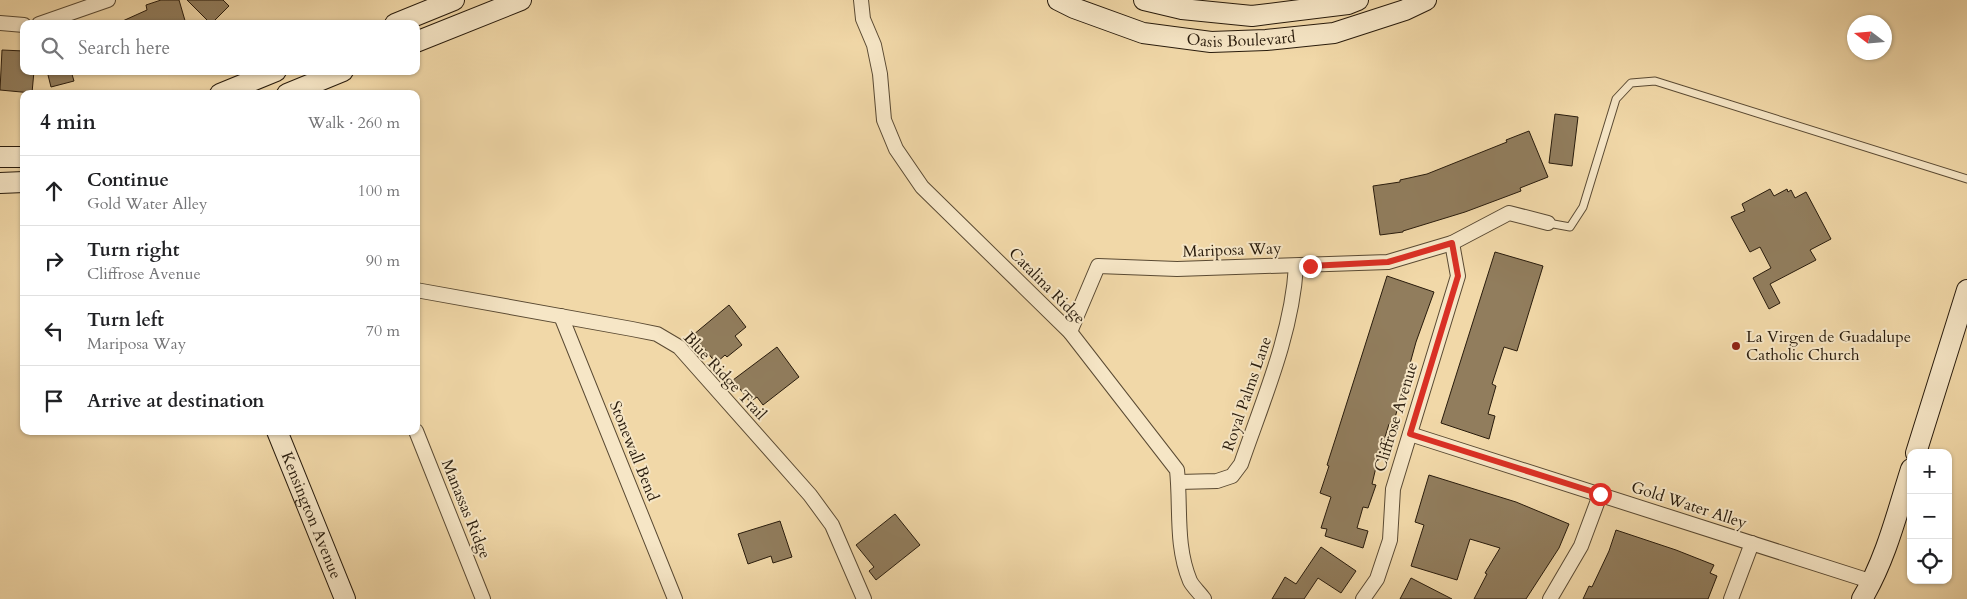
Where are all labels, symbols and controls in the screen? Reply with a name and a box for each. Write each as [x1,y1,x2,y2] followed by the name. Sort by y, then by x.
[1847,15,1892,60] north arrow
[20,20,420,75] search box
[1185,26,1297,53] street label: Oasis Boulevard
[38,34,66,62] icon: search
[78,35,170,61] text: Search here
[40,108,96,137] text: 4 min
[308,112,400,134] text: Walk · 260 m
[87,167,169,193] text: Continue
[40,177,68,205] icon: ahead
[358,180,400,202] text: 100 m
[87,193,207,215] text: Gold Water Alley
[87,237,179,263] text: Turn right
[1182,237,1282,263] street label: Mariposa Way
[1004,243,1090,329] street label: Catalina Ridge
[40,247,68,275] icon: right
[366,250,400,272] text: 90 m
[1299,255,1322,278] route end
[87,263,201,285] text: Cliffrose Avenue
[87,307,164,333] text: Turn left
[40,317,68,345] icon: left
[366,320,400,342] text: 70 m
[1746,326,1911,366] place label: La Virgen de Guadalupe Catholic Church
[678,327,772,425] street label: Blue Ridge Trail
[87,333,186,355] text: Mariposa Way
[1217,334,1277,454] street label: Royal Palms Lane
[1730,340,1742,352] marker: La Virgen de Guadalupe Catholic Church
[1369,359,1423,475] street label: Cliffrose Avenue
[40,387,68,415] icon: arrive
[87,388,264,414] text: Arrive at destination
[604,398,664,505] street label: Stonewall Bend
[276,449,347,582] street label: Kensington Avenue
[1907,449,1952,584] map controls
[1907,449,1952,494] button: +
[436,456,496,562] street label: Manassas Ridge
[1628,476,1750,534] street label: Gold Water Alley
[1589,483,1612,506] route start
[1907,494,1952,539] button: −
[1907,539,1952,584] button: locate

